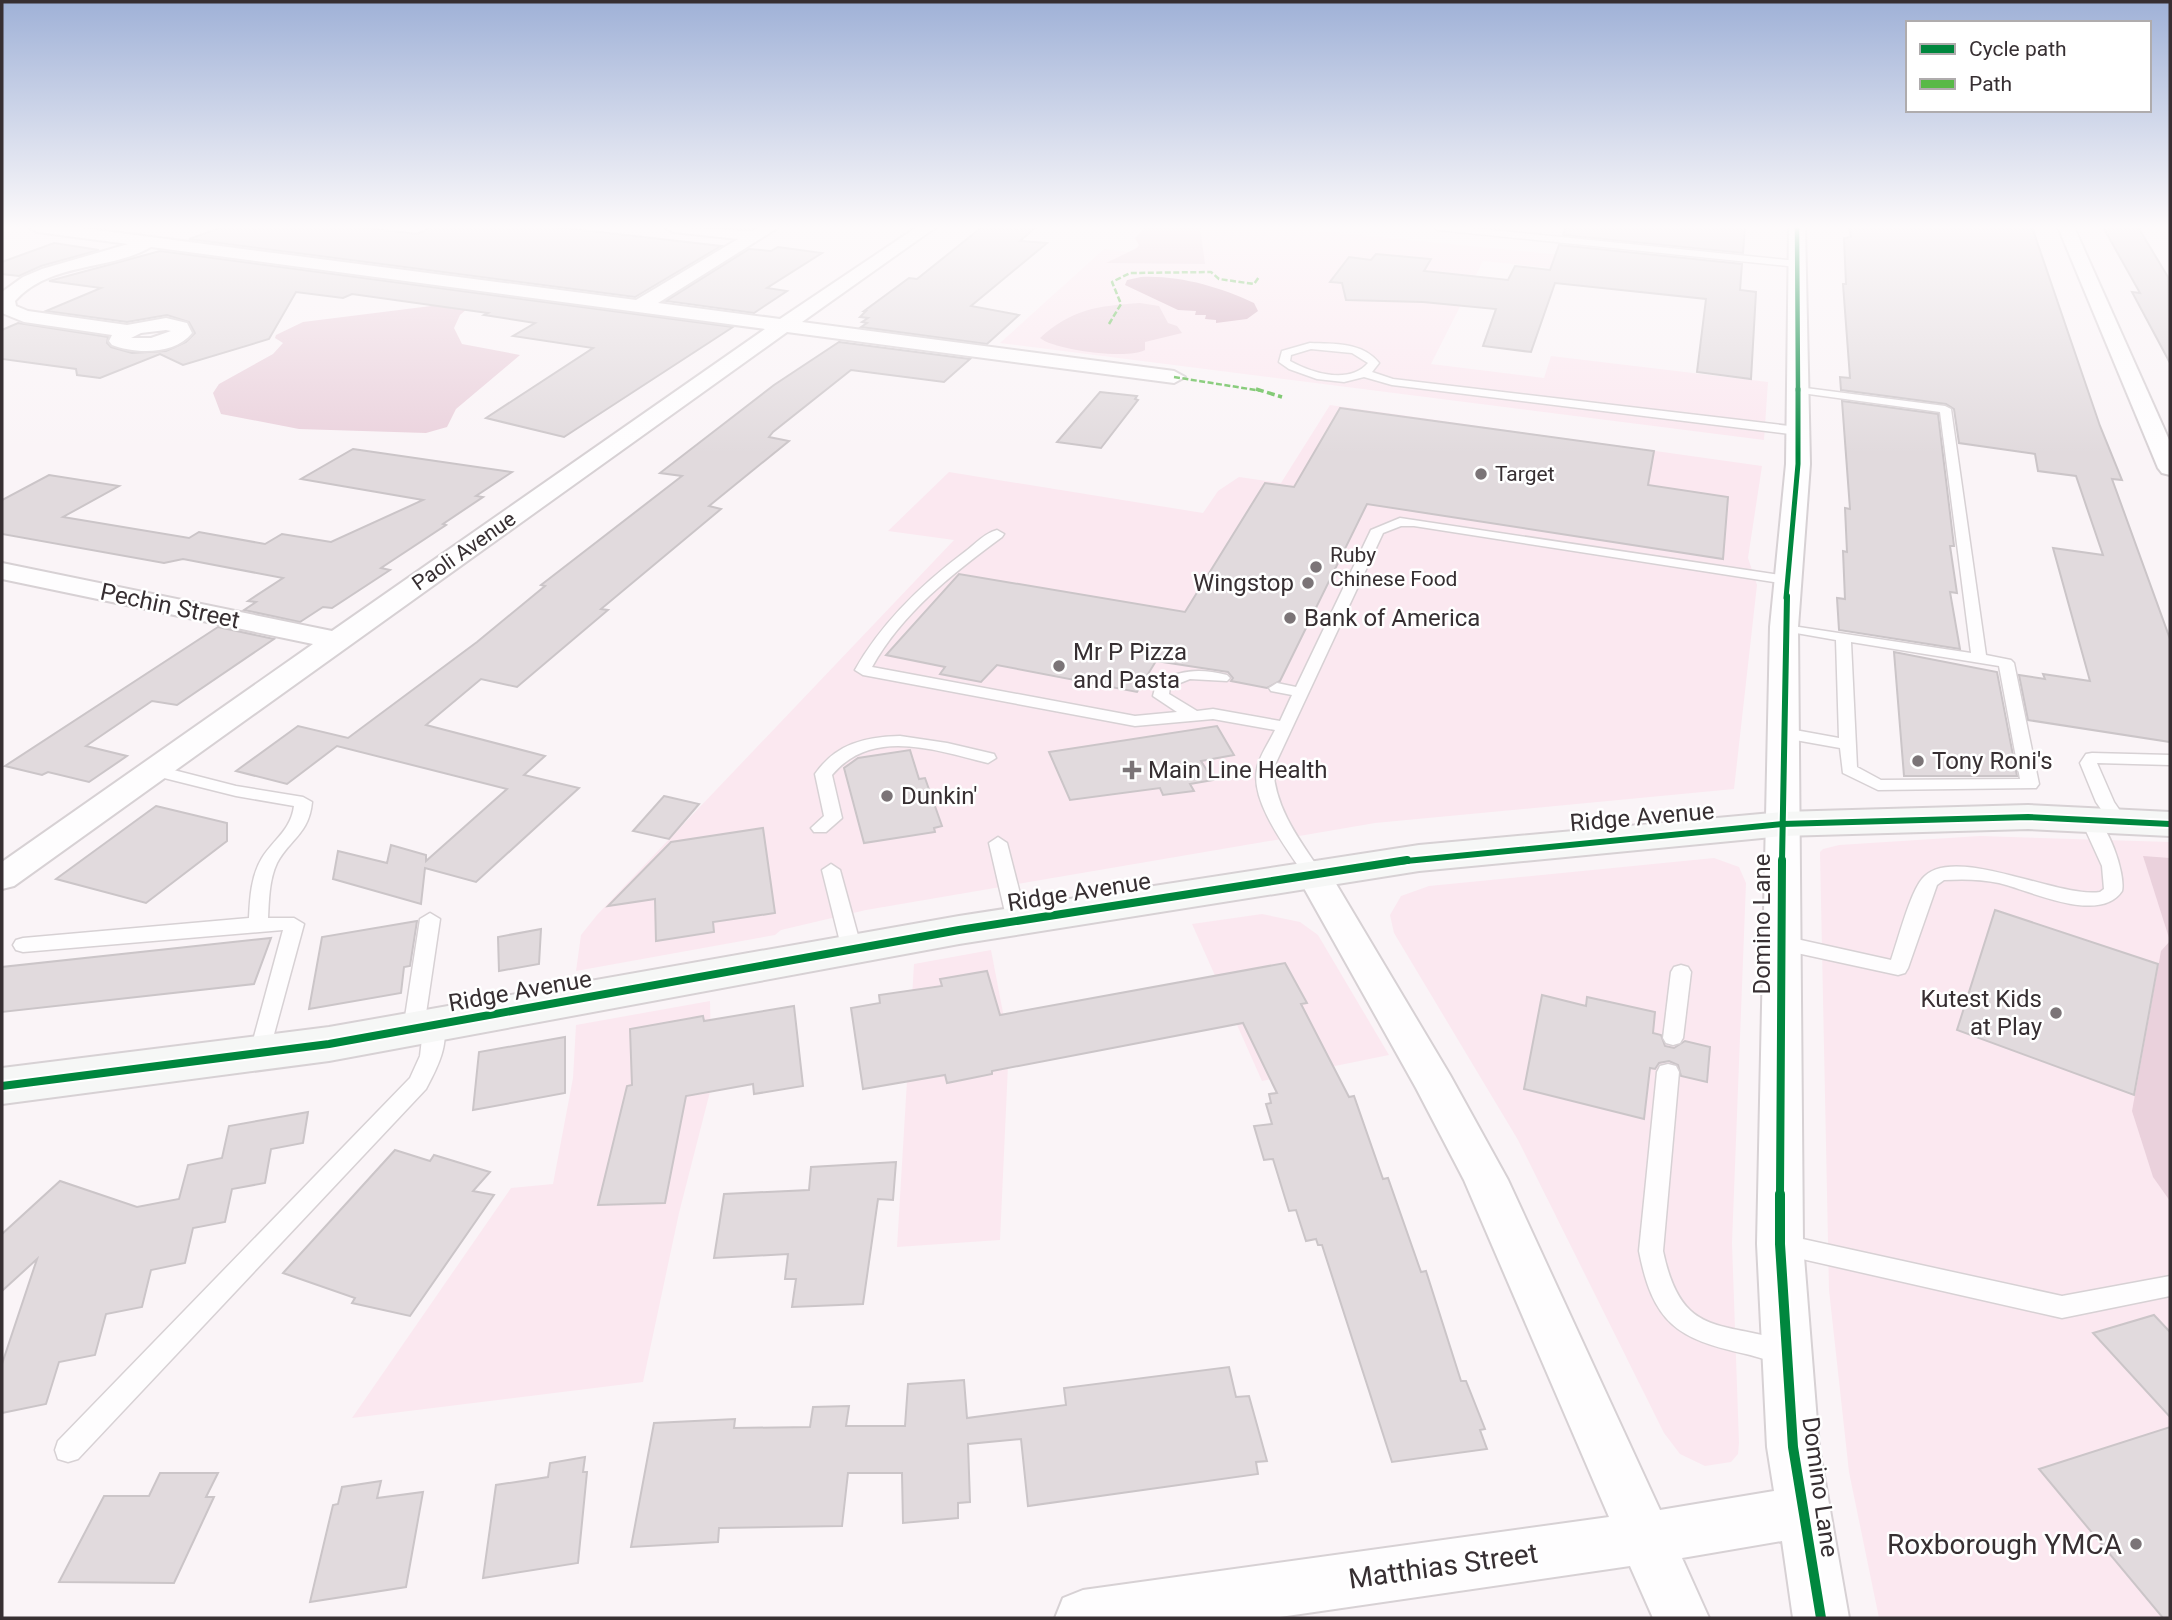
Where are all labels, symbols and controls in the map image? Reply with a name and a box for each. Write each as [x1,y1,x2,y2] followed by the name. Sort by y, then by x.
[1906,21,2151,112] legend
[1969,37,2067,61] text: Cycle path
[1969,72,2012,96] text: Path
[1495,462,1555,486] place label: Target
[1473,466,1489,482] marker: Target
[408,507,520,595] street label: Paoli Avenue
[1330,543,1457,591] place label: Ruby Chinese Food
[1308,559,1324,575] marker: Ruby Chinese Food
[1193,569,1294,597] place label: Wingstop
[1300,575,1316,591] marker: Wingstop
[98,578,242,634] street label: Pechin Street
[1304,604,1480,632] place label: Bank of America
[1282,610,1298,626] marker: Bank of America
[1073,638,1187,694] place label: Mr P Pizza and Pasta
[1051,658,1067,674] marker: Mr P Pizza and Pasta
[1932,747,2053,775] place label: Tony Roni's
[1910,753,1926,769] marker: Tony Roni's
[1148,756,1328,784] place label: Main Line Health
[1122,760,1142,780] marker: Main Line Health
[901,782,977,810] place label: Dunkin'
[879,788,895,804] marker: Dunkin'
[1569,797,1715,837] street label: Ridge Avenue
[1748,853,1776,995] street label: Domino Lane
[1005,867,1153,917] street label: Ridge Avenue
[446,965,594,1017] street label: Ridge Avenue
[1920,985,2043,1041] place label: Kutest Kids at Play
[2048,1005,2064,1021] marker: Kutest Kids at Play
[1796,1415,1844,1559] street label: Domino Lane
[1887,1528,2122,1561] place label: Roxborough YMCA
[1346,1536,1540,1596] street label: Matthias Street
[2128,1536,2144,1552] marker: Roxborough YMCA

